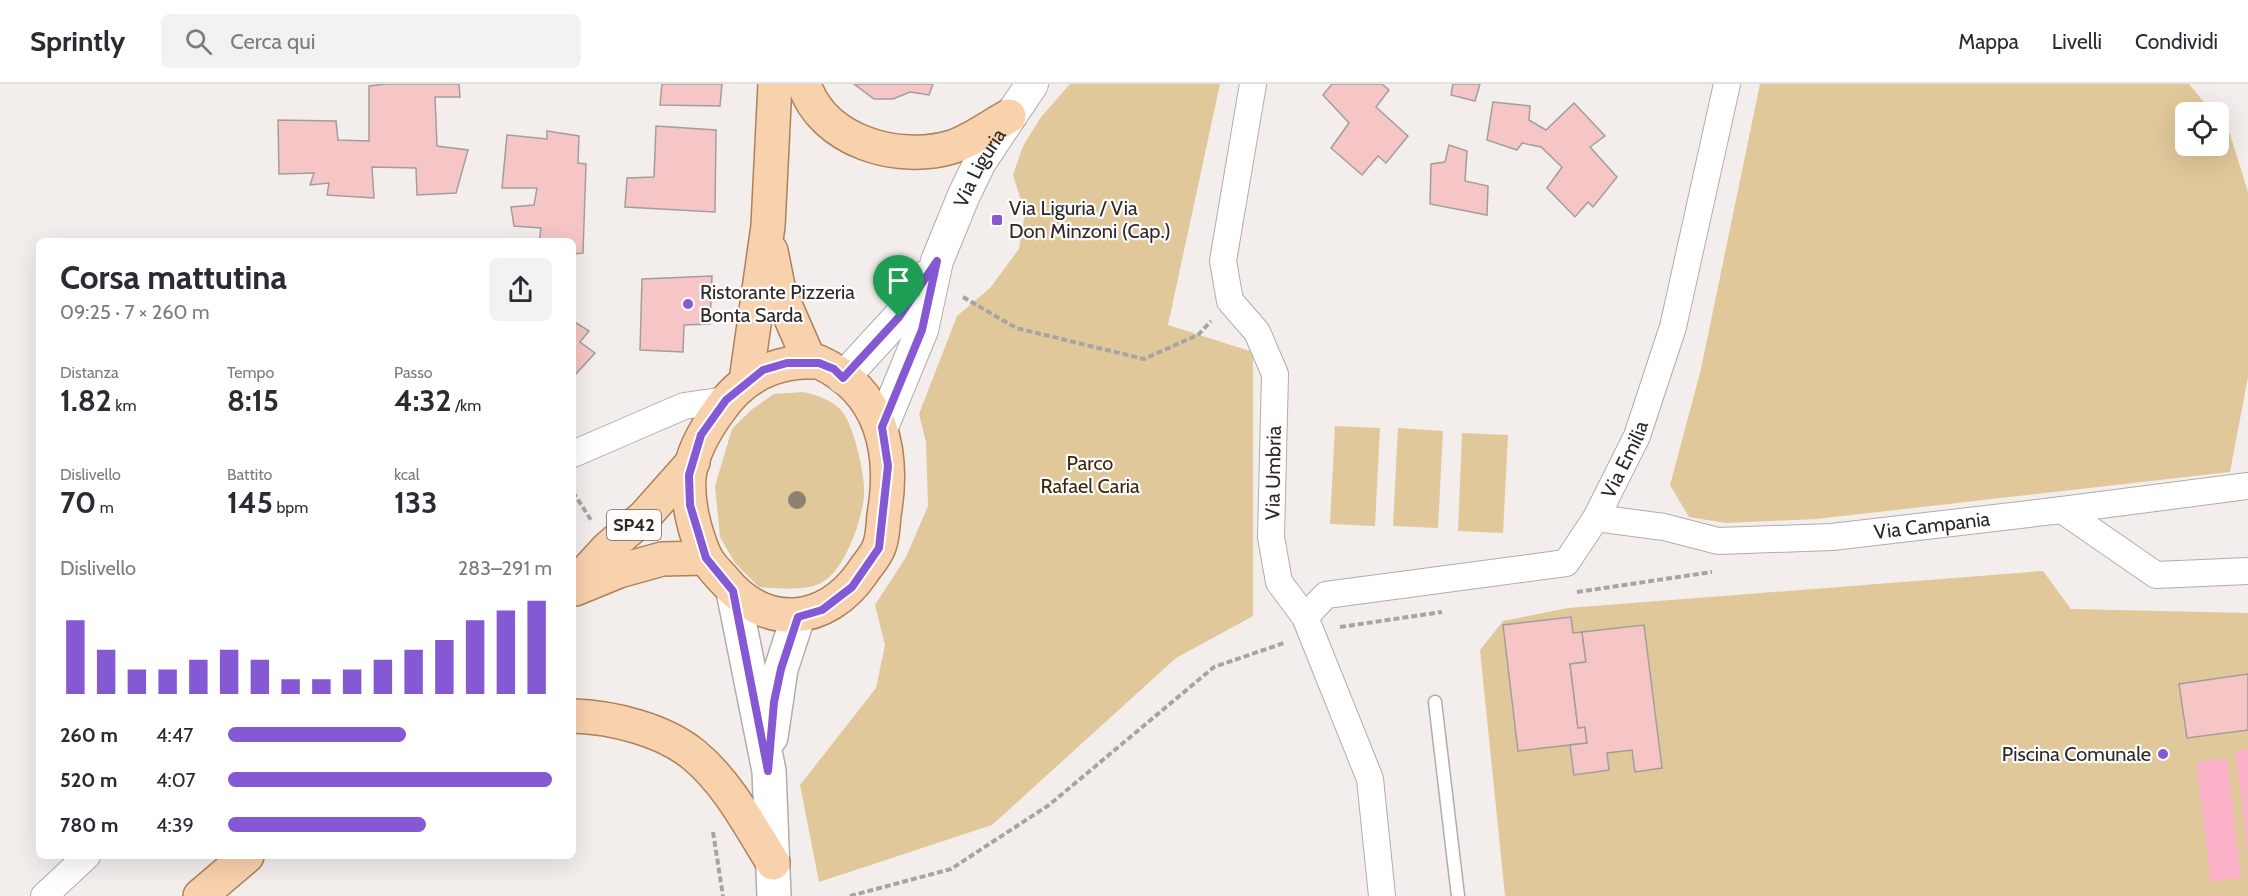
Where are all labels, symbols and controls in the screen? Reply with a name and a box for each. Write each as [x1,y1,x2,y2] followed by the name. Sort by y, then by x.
[161,14,581,68] search box
[30,24,125,58] text: Sprintly
[182,25,215,58] icon: search
[230,28,315,55] text: Cerca qui
[1958,29,2019,54] text: Mappa
[2052,29,2102,54] text: Livelli
[2135,29,2218,54] text: Condividi
[2175,102,2229,156] map controls
[2175,102,2229,156] button: locate
[948,124,1011,211] street label: Via Liguria
[1009,196,1171,243] place label: Via Liguria / Via Don Minzoni (Cap.)
[990,213,1004,227] marker: Via Liguria / Via Don Minzoni (Cap.)
[873,255,924,317] pin
[60,257,287,297] text: Corsa mattutina
[489,258,552,321] button: share
[882,264,915,297] icon: arrive
[700,280,855,327] place label: Ristorante Pizzeria Bonta Sarda
[681,297,695,311] marker: Ristorante Pizzeria Bonta Sarda
[60,300,210,324] text: 09:25 · 7 × 260 m
[60,363,119,382] text: Distanza
[227,363,274,382] text: Tempo
[394,363,433,382] text: Passo
[60,382,112,419] text: 1.82
[227,382,279,419] text: 8:15
[394,382,451,419] text: 4:32
[112,396,137,415] text: km
[451,396,481,415] text: /km
[1596,418,1653,502] street label: Via Emilia
[1260,425,1286,520] street label: Via Umbria
[1040,451,1140,498] park label: Parco Rafael Caria
[60,465,121,484] text: Dislivello
[227,465,272,484] text: Battito
[394,465,420,484] text: kcal
[60,484,96,521] text: 70
[227,484,273,521] text: 145
[394,484,437,521] text: 133
[96,498,114,517] text: m
[273,498,308,517] text: bpm
[1872,507,1992,544] street label: Via Campania
[607,510,661,540] road number: SP42
[60,556,136,580] text: Dislivello
[458,556,552,580] text: 283–291 m
[60,723,118,747] text: 260 m
[156,723,193,747] text: 4:47
[2002,742,2151,766] place label: Piscina Comunale
[2156,747,2170,761] marker: Piscina Comunale
[60,768,117,792] text: 520 m
[156,768,196,792] text: 4:07
[60,813,118,837] text: 780 m
[156,813,194,837] text: 4:39

